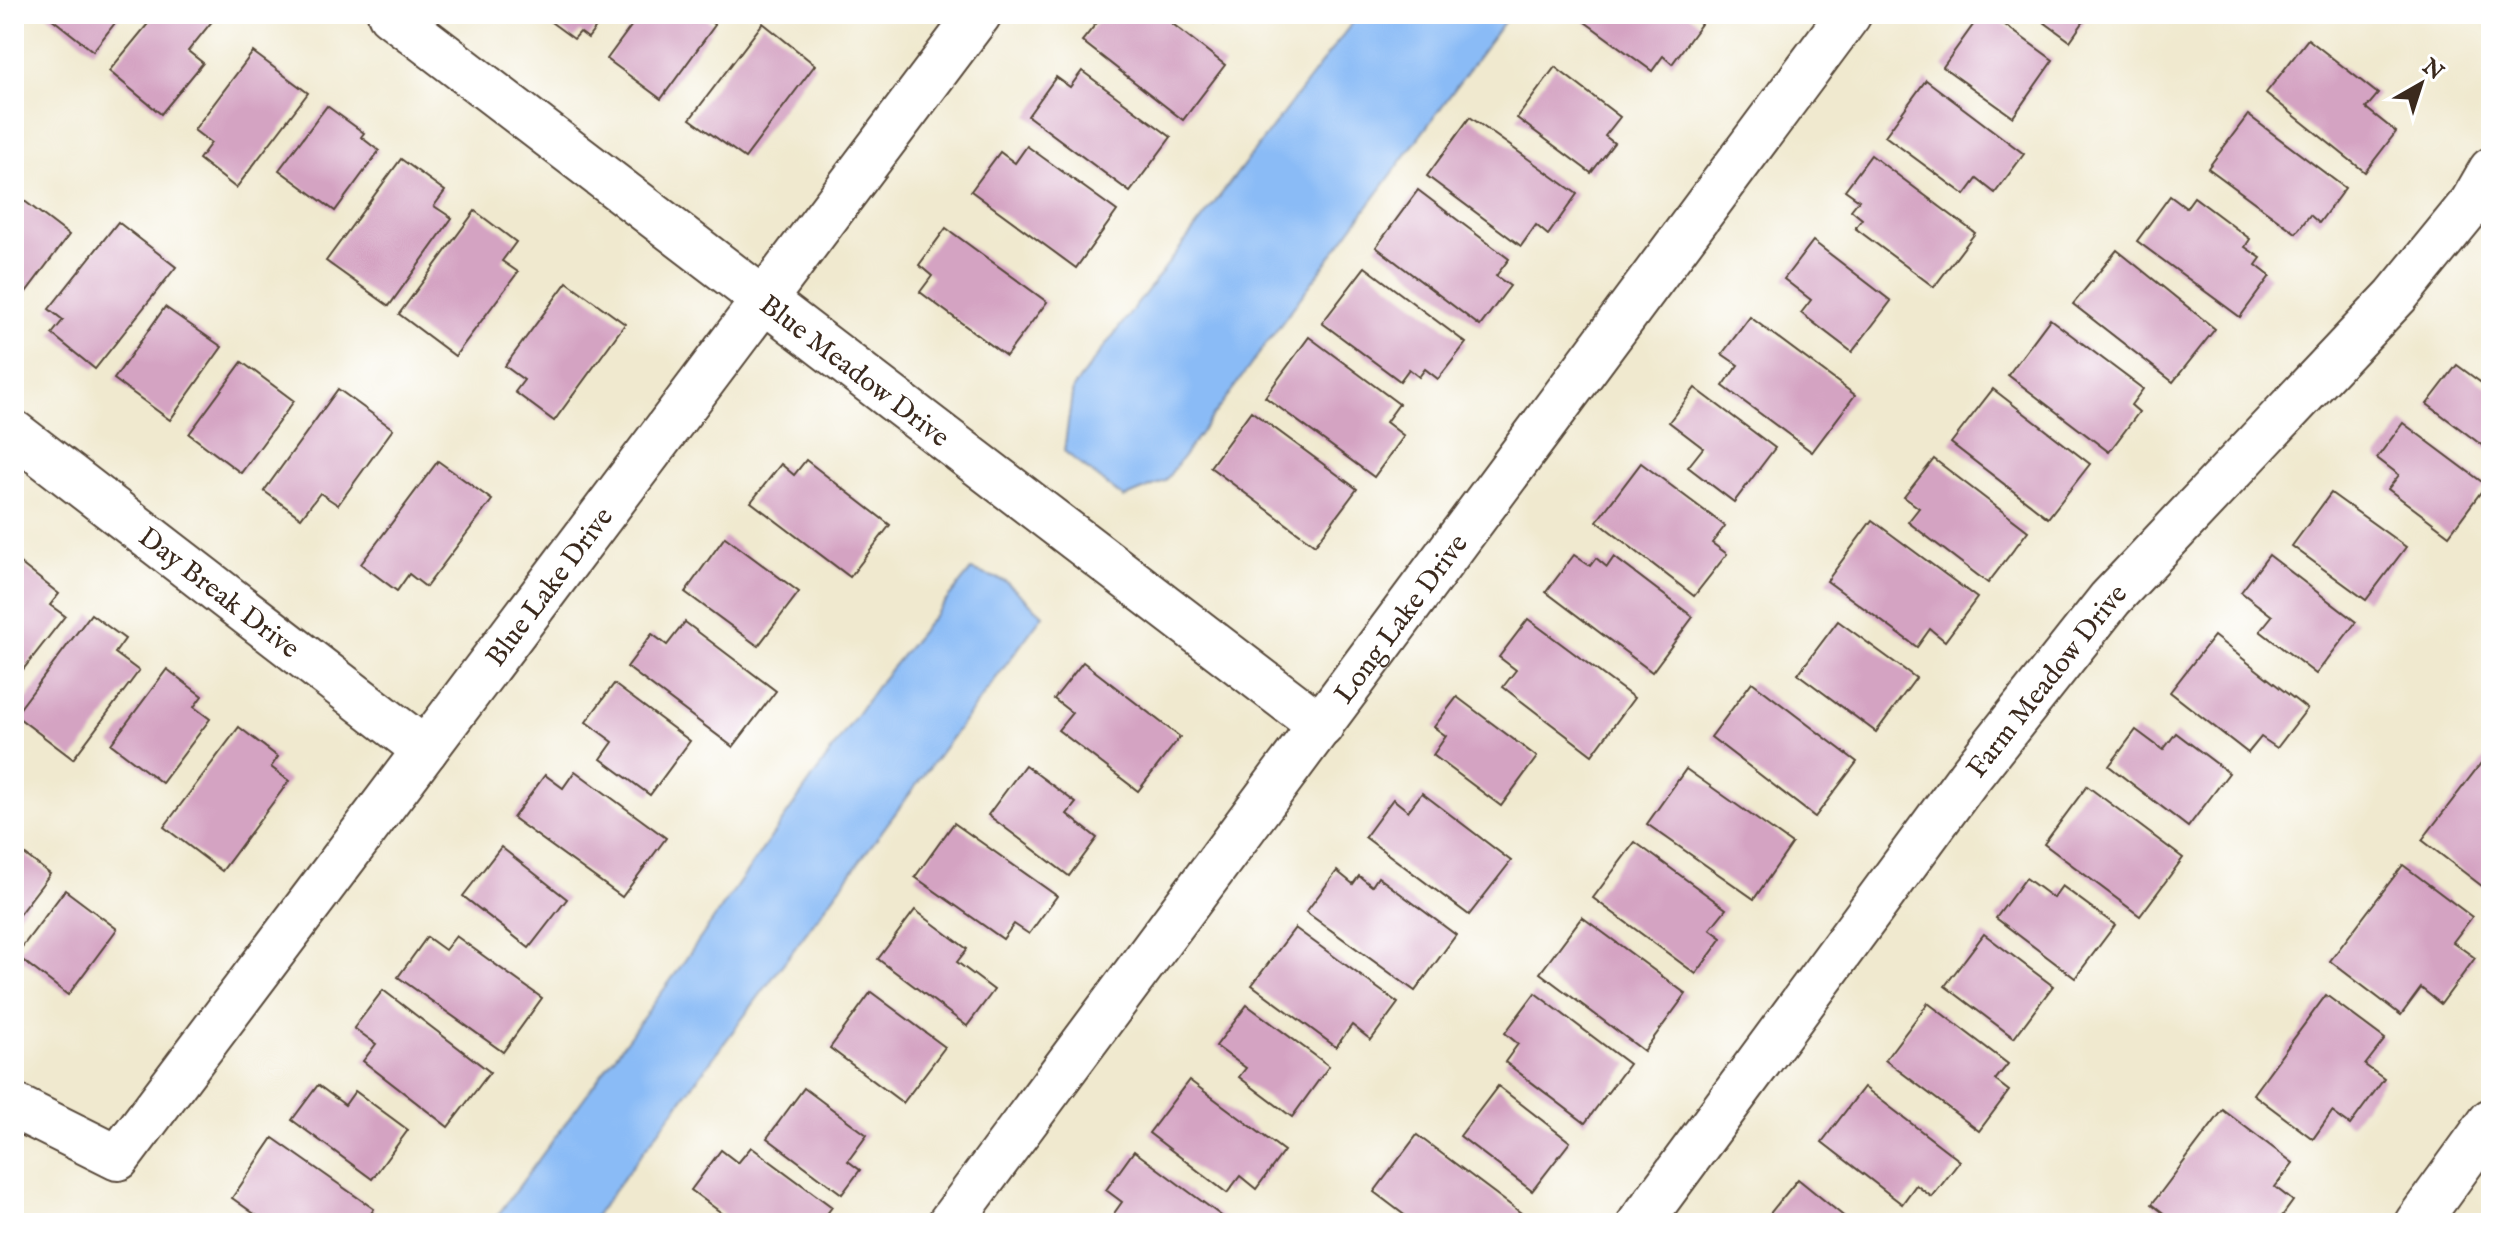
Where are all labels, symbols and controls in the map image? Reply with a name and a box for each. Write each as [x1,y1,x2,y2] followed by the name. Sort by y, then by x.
[2381,44,2461,124] north arrow
[2415,53,2449,87] text: N
[752,288,956,456] street label: Blue Meadow Drive
[479,501,622,674] street label: Blue Lake Drive
[131,521,306,667] street label: Day Break Drive
[1327,528,1476,711] street label: Long Lake Drive
[1960,577,2135,786] street label: Farm Meadow Drive

